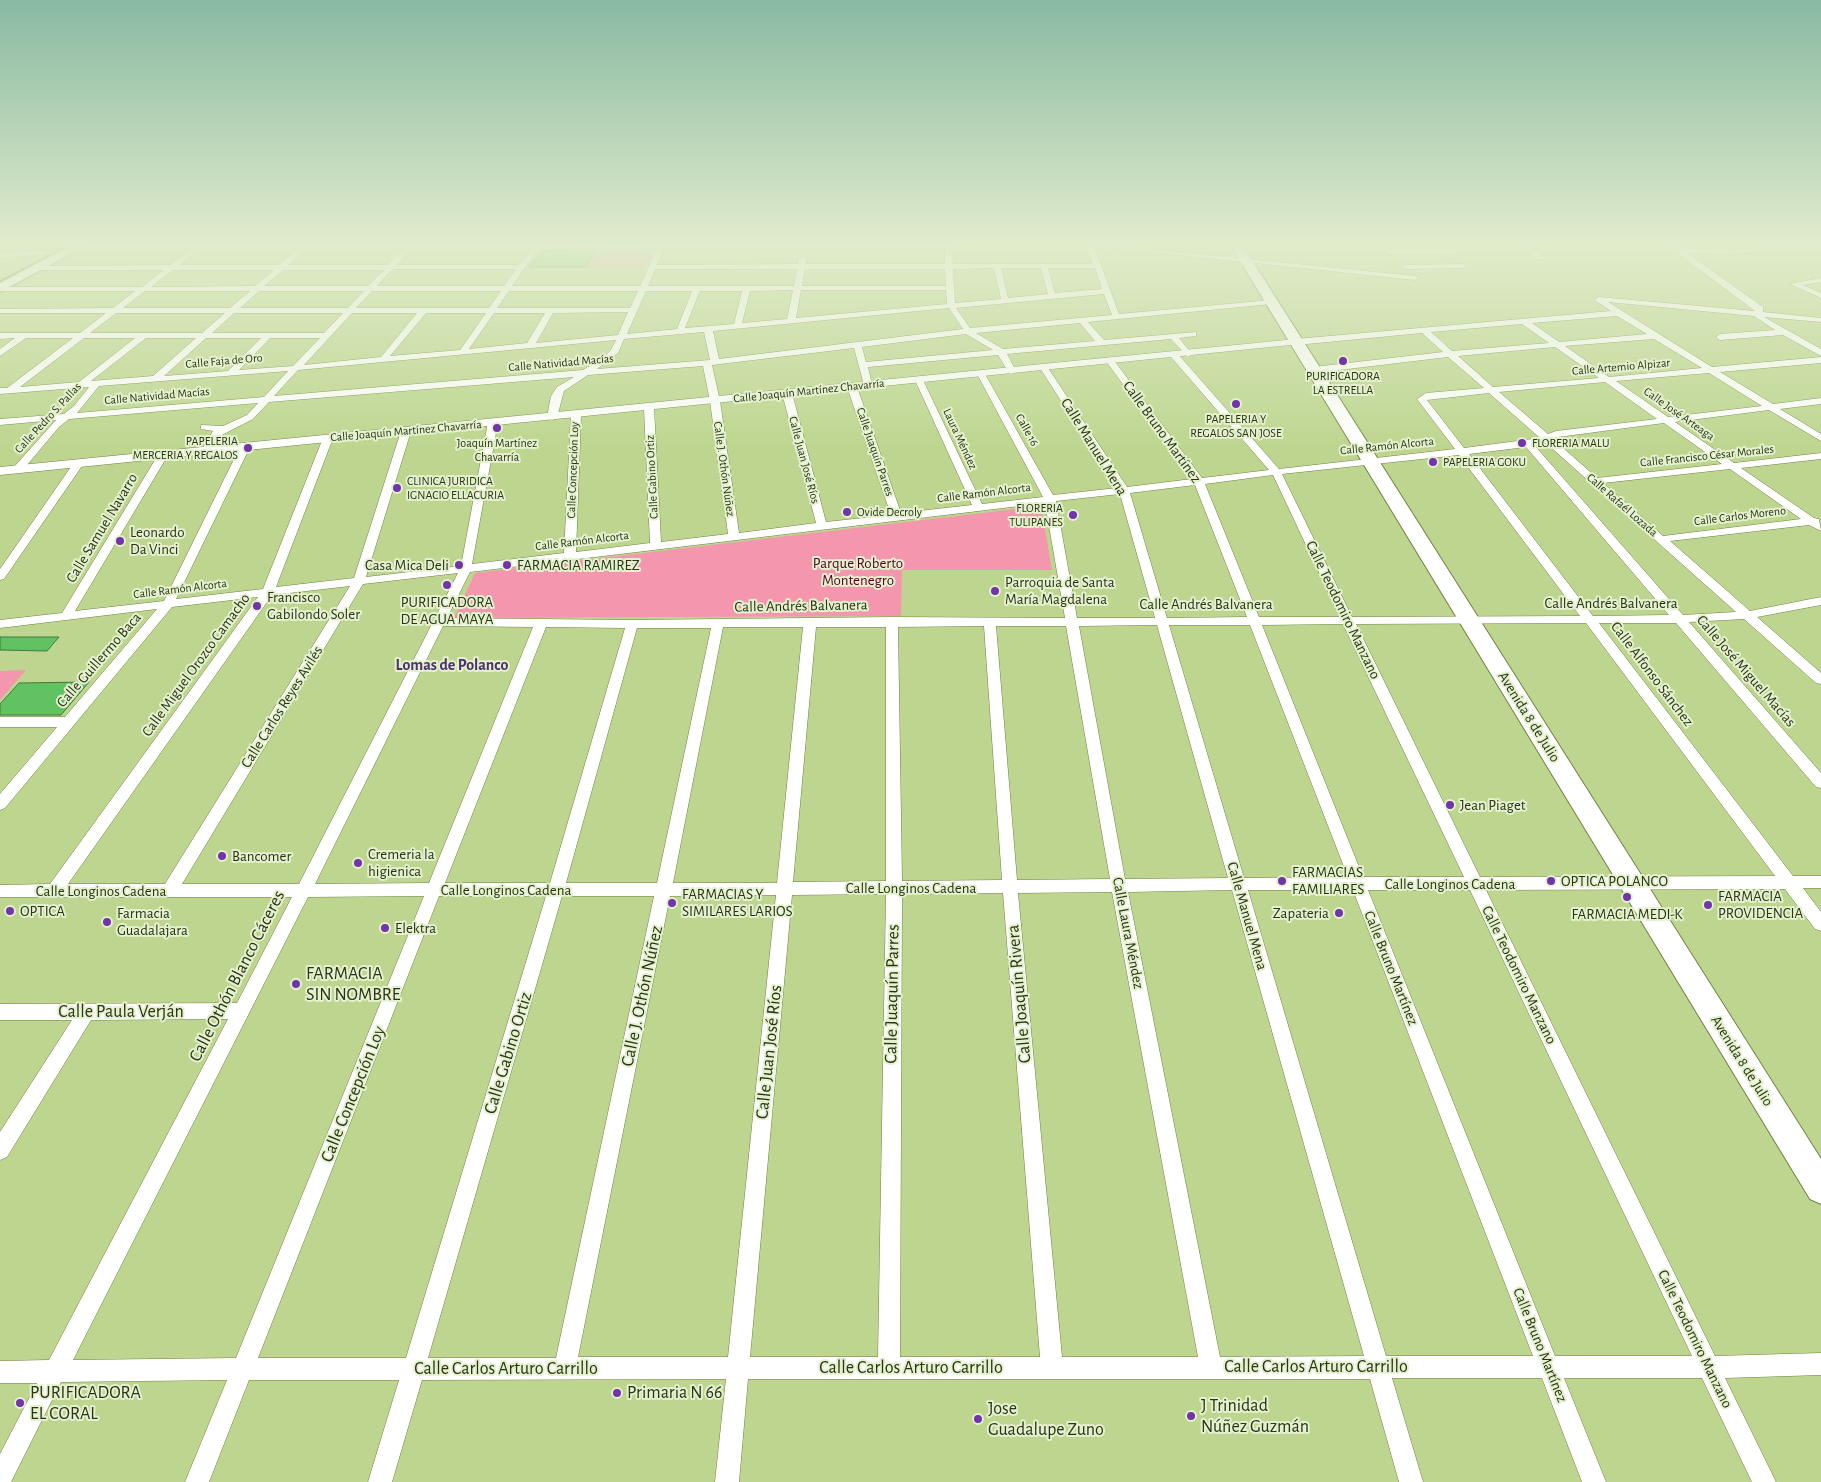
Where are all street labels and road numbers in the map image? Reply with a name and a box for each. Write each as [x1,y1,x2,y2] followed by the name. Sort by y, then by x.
[185,350,263,372] street label: Calle Faja de Oro
[508,351,614,375] street label: Calle Natividad Macías
[1571,356,1671,378] street label: Calle Artemio Alpizar
[733,376,885,406] street label: Calle Joaquín Martínez Chavarría
[1119,377,1205,487] street label: Calle Bruno Martínez
[12,380,84,456] street label: Calle Pedro S. Pallas
[104,384,210,408] street label: Calle Natividad Macías
[1641,384,1717,444] street label: Calle José Arteaga
[1057,395,1131,499] street label: Calle Manuel Mena
[853,406,897,498] street label: Calle Juaquín Parres
[940,406,980,472] street label: Laura Méndez
[1012,411,1042,449] street label: Calle 16
[785,415,823,505] street label: Calle Juan José Ríos
[330,417,482,445] street label: Calle Joaquín Martínez Chavarría
[564,421,582,519] street label: Calle Concepción Loy
[710,421,738,517] street label: Calle J. Othón Núñez
[1339,434,1435,458] street label: Calle Ramón Alcorta
[643,435,661,519] street label: Calle Gabino Ortiz
[1639,442,1775,470] street label: Calle Francisco César Morales
[62,470,142,586] street label: Calle Samuel Navarro
[1584,470,1660,540] street label: Calle Rafaél Lozada
[936,480,1032,506] street label: Calle Ramón Alcorta
[1693,503,1787,529] street label: Calle Carlos Moreno
[534,528,630,554] street label: Calle Ramón Alcorta
[1302,538,1384,682] street label: Calle Teodomiro Manzano
[132,576,228,602] street label: Calle Ramón Alcorta
[138,590,254,740] street label: Calle Miguel Orozco Camacho
[1544,594,1678,612] street label: Calle Andrés Balvanera
[1139,595,1273,613] street label: Calle Andrés Balvanera
[734,596,868,616] street label: Calle Andrés Balvanera
[53,609,145,711] street label: Calle Guillermo Baca
[1693,611,1799,731] street label: Calle José Miguel Macías
[1607,618,1697,730] street label: Calle Alfonso Sánchez
[237,643,327,771] street label: Calle Carlos Reyes Avilés
[1494,668,1564,766] street label: Avenida 8 de Julio
[1223,860,1271,972] street label: Calle Manuel Mena
[1385,875,1515,893] street label: Calle Longinos Cadena
[1108,876,1148,990] street label: Calle Laura Méndez
[846,879,976,897] street label: Calle Longinos Cadena
[441,881,571,899] street label: Calle Longinos Cadena
[36,882,166,900] street label: Calle Longinos Cadena
[184,887,290,1065] street label: Calle Othón Blanco Cáceres
[1478,903,1560,1047] street label: Calle Teodomiro Manzano
[1360,908,1422,1028] street label: Calle Bruno Martínez
[617,924,667,1068] street label: Calle J. Othón Núñez
[880,924,904,1064] street label: Calle Juaquín Parres
[1002,924,1036,1064] street label: Calle Joaquín Rivera
[751,984,787,1120] street label: Calle Juan José Ríos
[479,989,537,1117] street label: Calle Gabino Ortiz
[58,1001,184,1023] street label: Calle Paula Verján
[1707,1012,1777,1110] street label: Avenida 8 de Julio
[316,1023,390,1165] street label: Calle Concepción Loy
[1654,1267,1736,1411] street label: Calle Teodomiro Manzano
[1509,1285,1571,1405] street label: Calle Bruno Martínez
[1224,1356,1408,1378] street label: Calle Carlos Arturo Carrillo
[819,1357,1003,1379] street label: Calle Carlos Arturo Carrillo
[414,1358,598,1380] street label: Calle Carlos Arturo Carrillo

